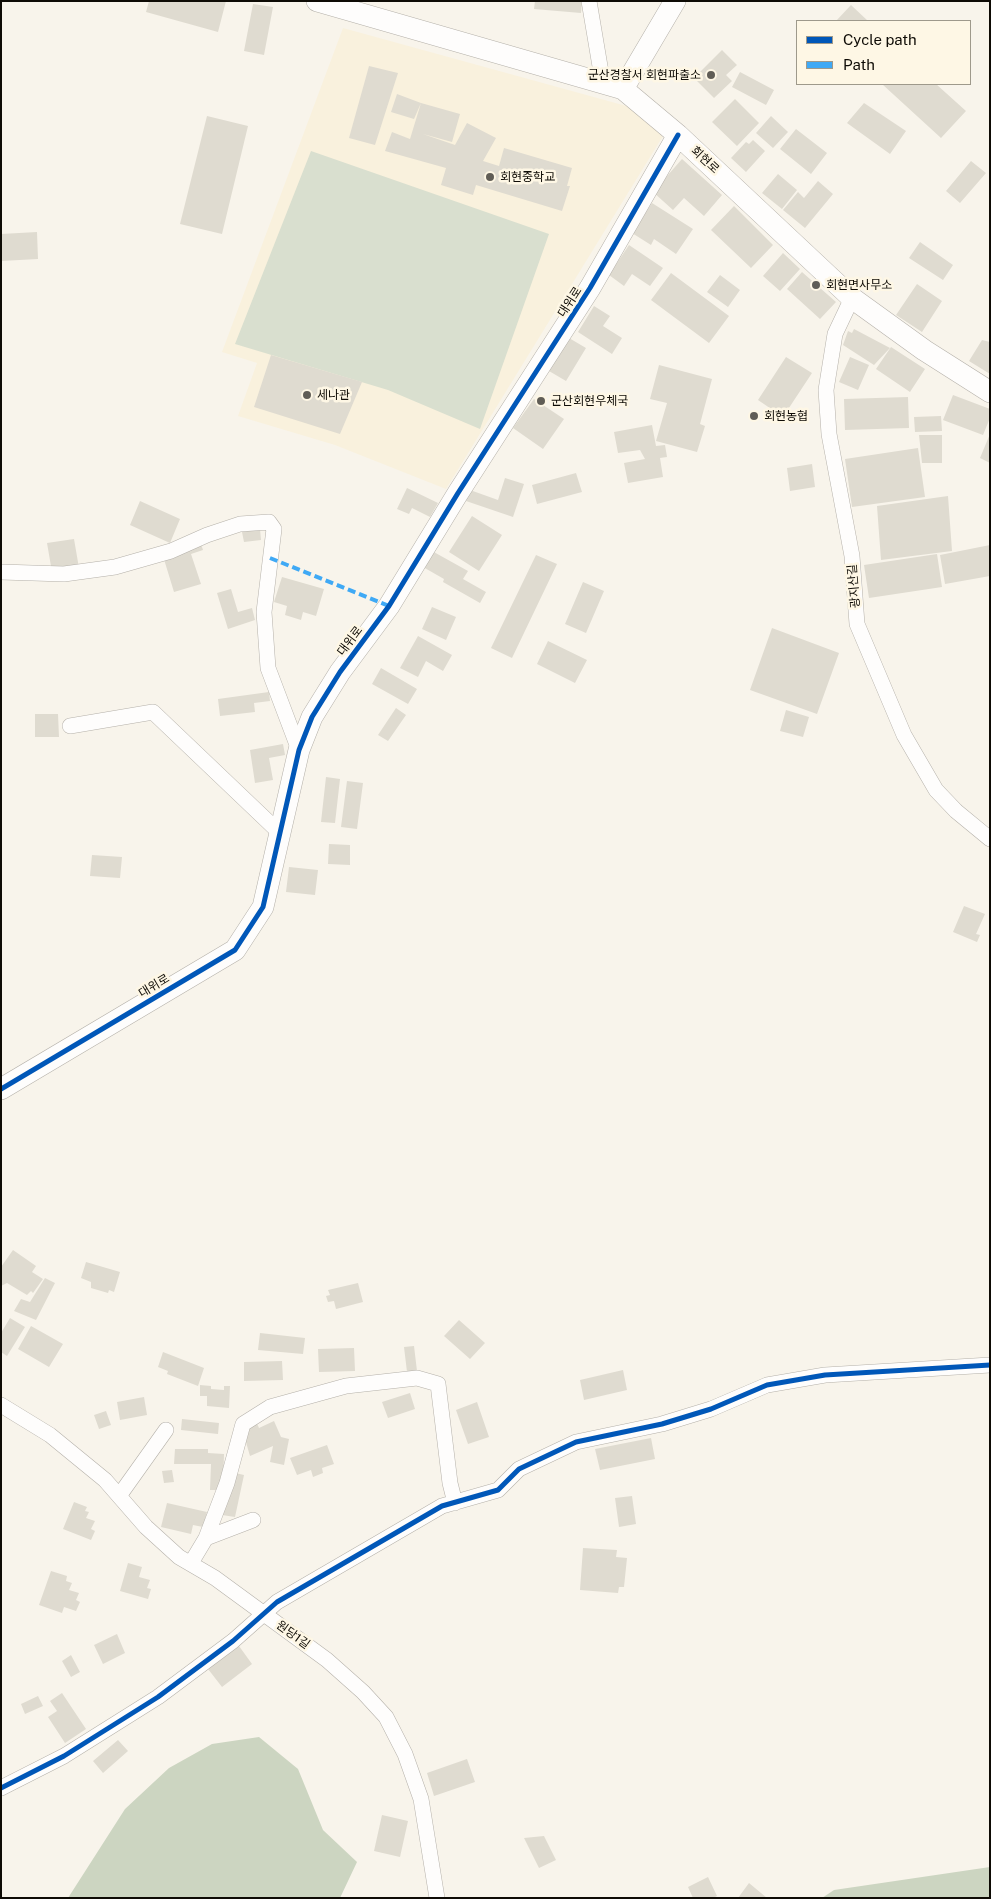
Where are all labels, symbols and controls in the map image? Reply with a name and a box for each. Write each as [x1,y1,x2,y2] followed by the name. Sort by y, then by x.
[796,20,971,85] legend
[843,31,917,48] text: Cycle path
[843,56,875,73] text: Path
[588,68,701,82] place label: 군산경찰서 회현파출소
[705,69,717,81] marker: 군산경찰서 회현파출소
[688,143,722,177] street label: 회현로
[500,170,555,184] place label: 회현중학교
[484,171,496,183] marker: 회현중학교
[826,278,892,292] place label: 회현면사무소
[810,279,822,291] marker: 회현면사무소
[555,284,585,320] street label: 대위로
[317,388,350,402] place label: 세나관
[301,389,313,401] marker: 세나관
[551,394,628,408] place label: 군산회현우체국
[535,395,547,407] marker: 군산회현우체국
[764,409,808,423] place label: 회현농협
[748,410,760,422] marker: 회현농협
[845,563,863,609] street label: 광지산길
[334,623,366,659] street label: 대위로
[136,971,172,1001] street label: 대위로
[273,1618,313,1652] street label: 원당1길

